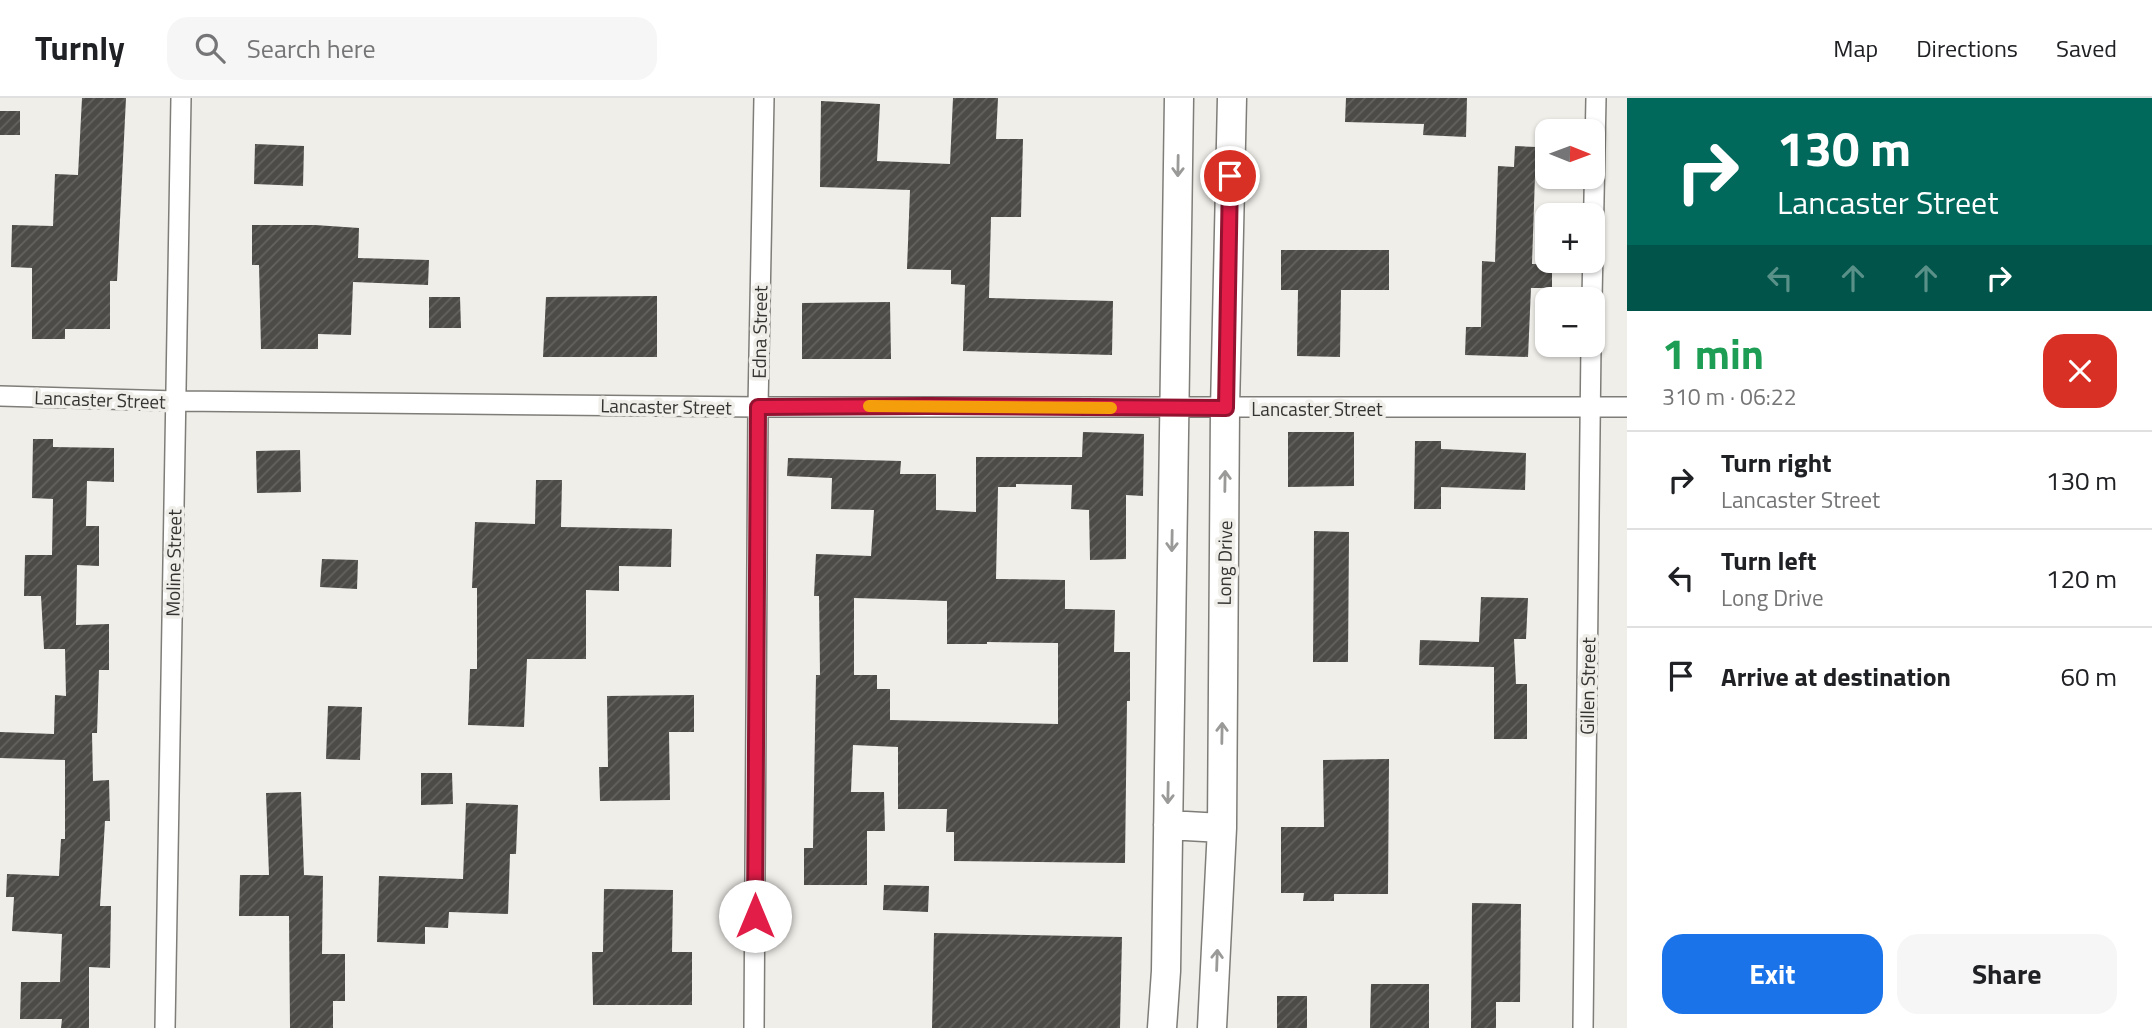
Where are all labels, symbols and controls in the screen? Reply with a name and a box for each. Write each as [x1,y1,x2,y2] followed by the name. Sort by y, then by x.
[167,17,657,80] search box
[35,23,125,73] text: Turnly
[191,29,229,67] icon: search
[247,29,376,68] text: Search here
[1833,30,1878,66] text: Map
[1916,30,2018,66] text: Directions
[2056,30,2117,66] text: Saved
[1777,110,1911,185] text: 130 m
[1535,119,1605,189] north arrow
[1535,119,1605,357] map controls
[1662,126,1753,217] icon: right
[1200,146,1260,206] pin
[1171,154,1185,177] one-way arrow
[1211,157,1249,195] icon: arrive
[1777,178,1998,226] text: Lancaster Street
[1535,203,1605,273] button: +
[1761,259,1799,297] icon: left
[1834,259,1872,297] icon: ahead
[1907,259,1945,297] icon: ahead
[1980,259,2018,297] icon: right
[744,285,774,379] street label: Edna Street
[1535,287,1605,357] button: −
[1662,321,1764,385] text: 1 min
[2043,334,2117,408] button: close
[1662,379,1797,414] text: 310 m · 06:22
[34,382,167,416] street label: Lancaster Street
[600,390,732,422] street label: Lancaster Street
[1251,394,1383,423] street label: Lancaster Street
[1721,443,1832,482] text: Turn right
[1662,461,1700,499] icon: right
[2046,461,2117,500] text: 130 m
[1218,469,1232,492] one-way arrow
[1721,482,1880,517] text: Lancaster Street
[158,509,188,617] street label: Moline Street
[1209,520,1239,606] street label: Long Drive
[1165,529,1179,552] one-way arrow
[1721,541,1816,580] text: Turn left
[1662,559,1700,597] icon: left
[2046,559,2117,598] text: 120 m
[1721,580,1824,615] text: Long Drive
[1572,637,1602,735] street label: Gillen Street
[1662,657,1700,695] icon: arrive
[1721,657,1951,696] text: Arrive at destination
[2060,657,2117,696] text: 60 m
[1216,721,1229,744] one-way arrow
[1161,781,1175,804] one-way arrow
[718,879,792,953] position arrow
[1662,934,1883,1014] button: Exit
[1897,934,2117,1014] button: Share
[1210,949,1223,972] one-way arrow

